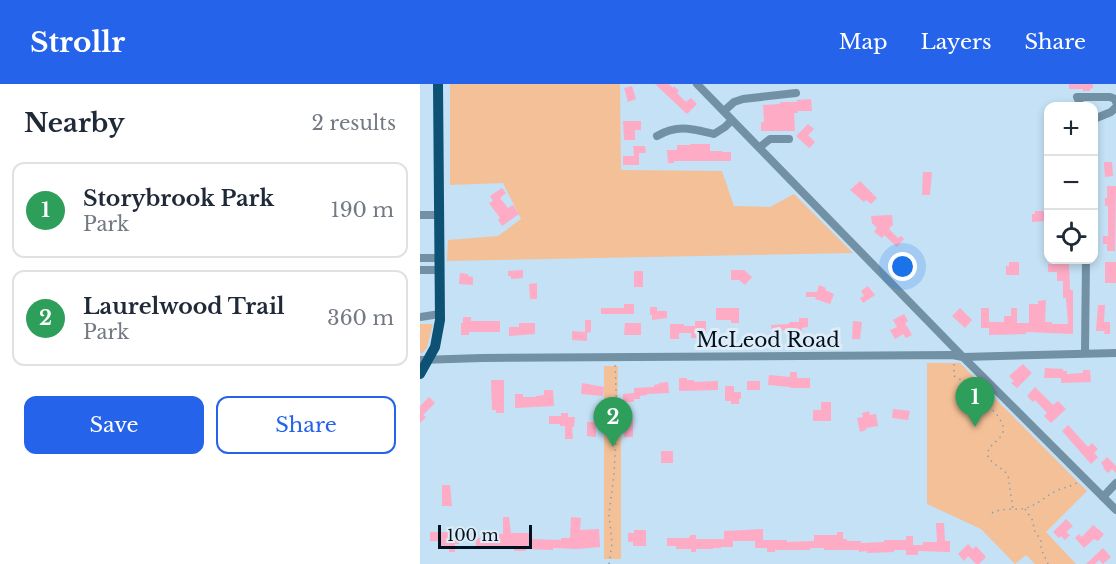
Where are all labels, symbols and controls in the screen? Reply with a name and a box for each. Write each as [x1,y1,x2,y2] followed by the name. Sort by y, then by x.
[30,25,125,60] text: Strollr
[839,29,888,55] text: Map
[921,29,992,55] text: Layers
[1025,29,1086,55] text: Share
[1044,102,1098,264] map controls
[1044,102,1098,156] button: +
[24,107,125,139] text: Nearby
[312,111,396,135] text: 2 results
[1044,156,1098,210] button: −
[83,185,274,212] text: Storybrook Park
[41,198,50,222] text: 1
[331,198,394,222] text: 190 m
[1044,210,1098,264] button: locate
[83,212,129,236] text: Park
[888,252,917,281] your location
[83,293,285,320] text: Laurelwood Trail
[39,306,52,330] text: 2
[327,306,394,330] text: 360 m
[83,320,129,344] text: Park
[696,328,840,352] street label: McLeod Road
[956,378,994,427] pin: 1
[24,396,204,454] button: Save
[216,396,396,454] button: Share
[594,398,632,447] pin: 2
[438,522,532,550] scale bar
[447,525,499,545] text: 100 m

